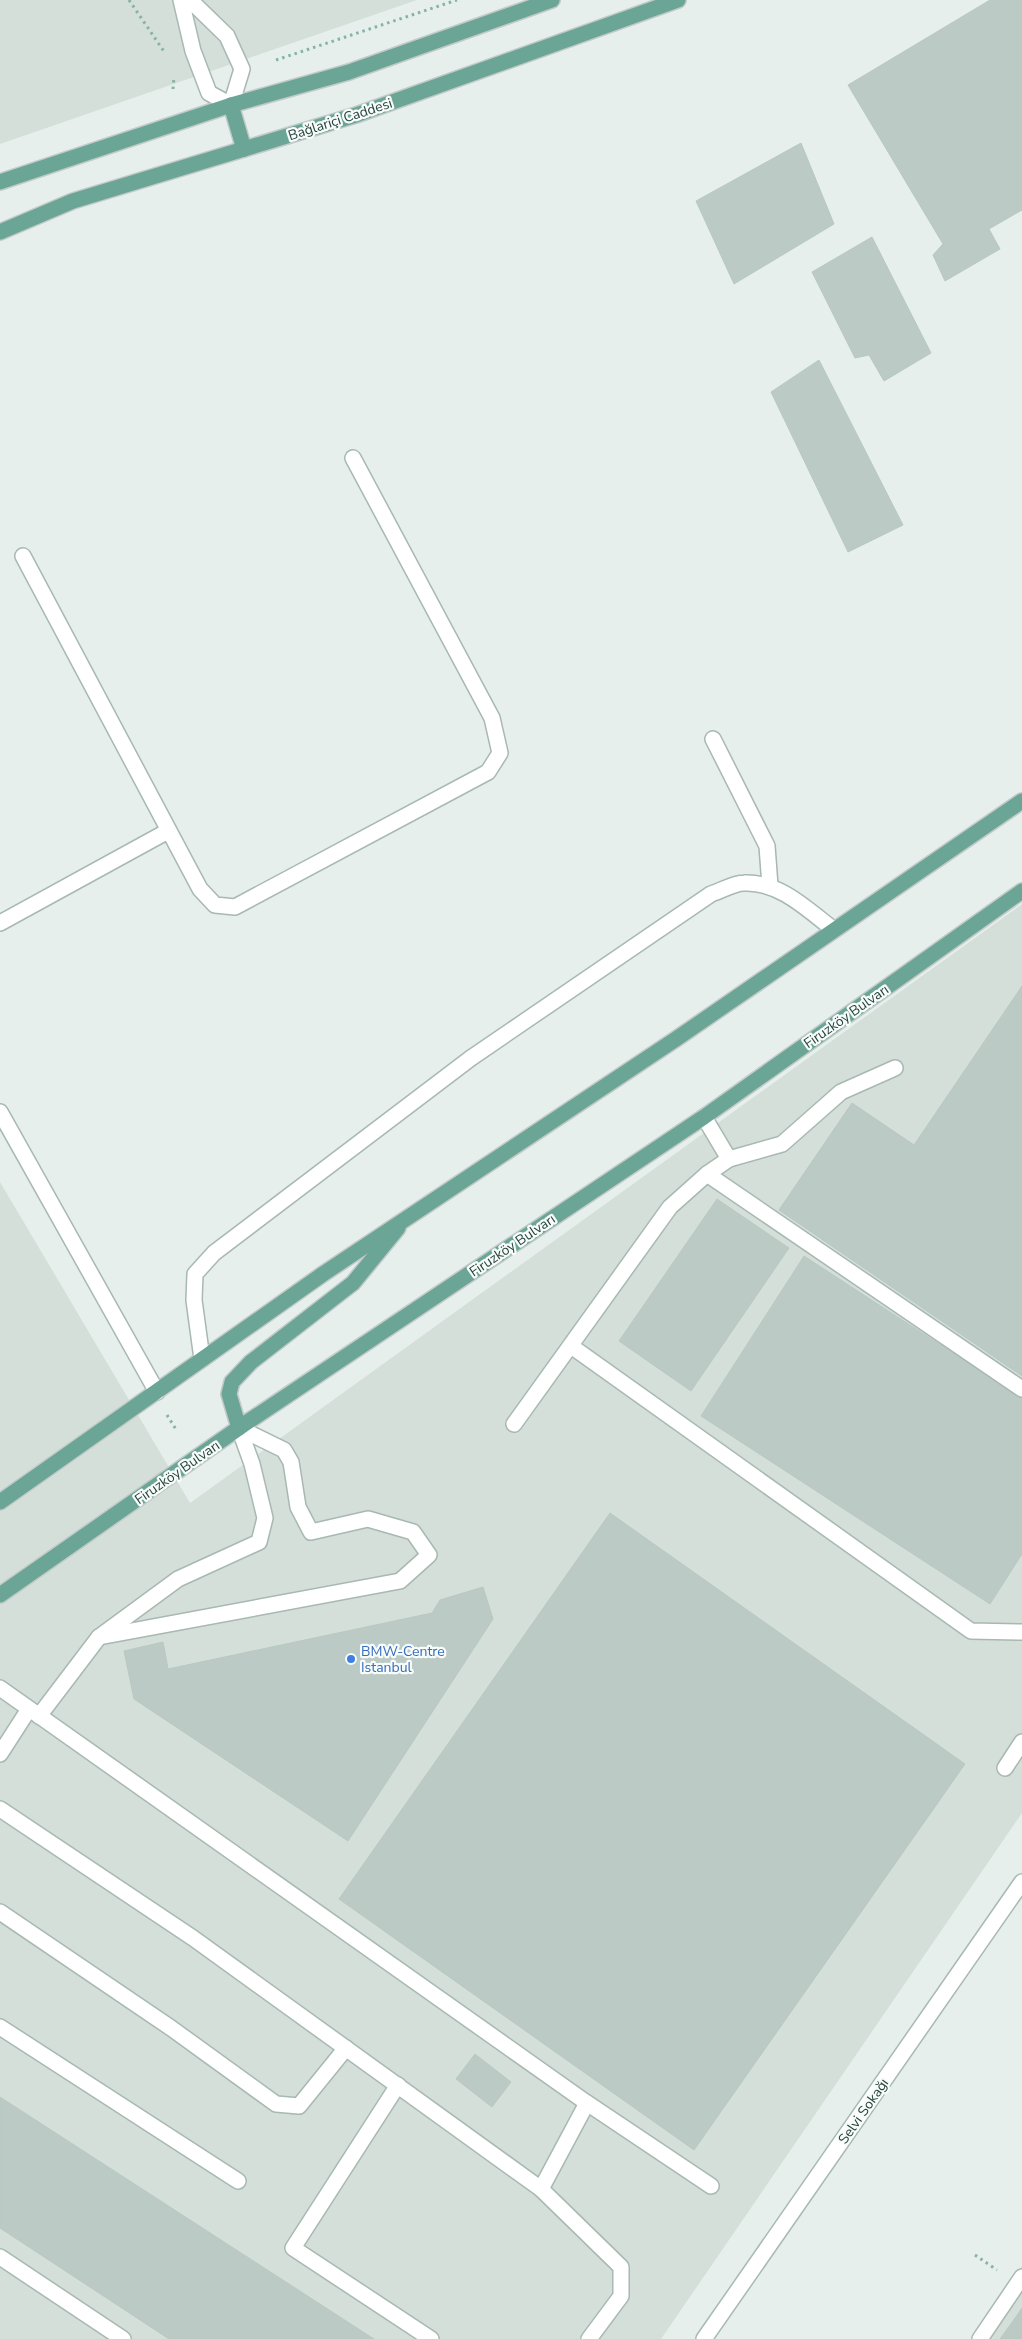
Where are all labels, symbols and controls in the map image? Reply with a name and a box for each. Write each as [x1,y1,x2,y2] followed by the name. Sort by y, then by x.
[286,94,395,145] street label: Bağlariçi Caddesi
[800,980,893,1053] street label: Firuzköy Bulvarı
[466,1210,559,1281] street label: Firuzköy Bulvarı
[131,1436,224,1509] street label: Firuzköy Bulvarı
[361,1642,445,1677] place label: BMW-Centre Istanbul
[345,1653,357,1665] marker: BMW-Centre Istanbul
[834,2075,893,2148] street label: Selvi Sokağı

